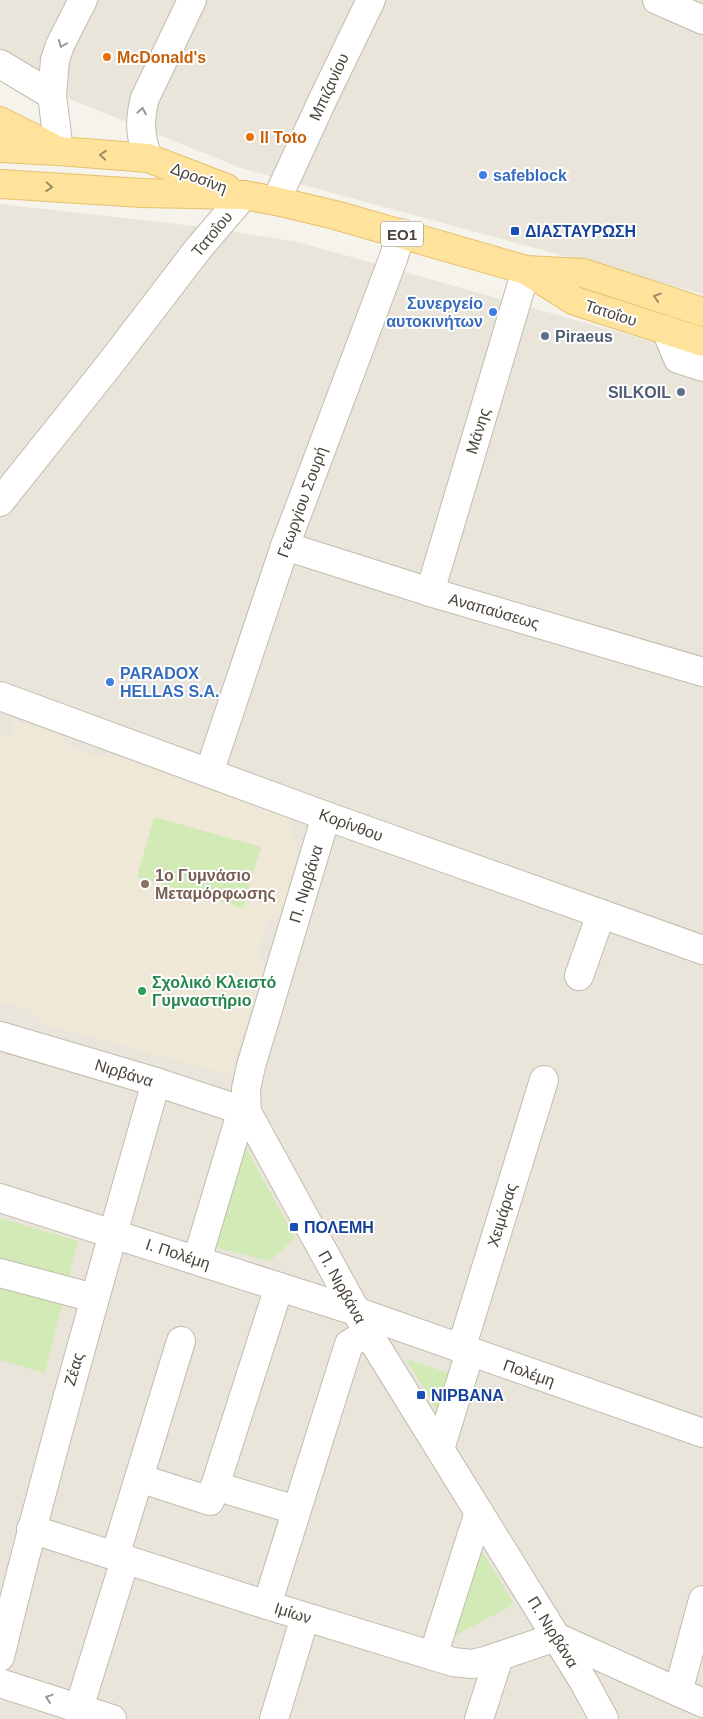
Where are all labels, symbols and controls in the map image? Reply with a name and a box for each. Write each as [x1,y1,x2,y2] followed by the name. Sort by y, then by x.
[57,39,68,48] one-way arrow
[117,49,206,66] place label: McDonald's
[101,51,113,63] marker: McDonald's
[306,51,353,124] street label: Μπιζανίου
[137,107,147,115] one-way arrow
[260,129,307,146] place label: Il Toto
[244,131,256,143] marker: Il Toto
[99,149,107,160] one-way arrow
[168,159,230,197] street label: Δροσίνη
[493,167,567,184] place label: safeblock
[477,169,489,181] marker: safeblock
[45,182,53,193] one-way arrow
[188,208,236,260] street label: Τατοΐου
[381,222,423,246] road number: ΕΟ1
[525,223,636,240] place label: ΔΙΑΣΤΑΥΡΩΣΗ
[509,225,521,237] marker: ΔΙΑΣΤΑΥΡΩΣΗ
[653,293,661,303] one-way arrow
[386,295,483,330] place label: Συνεργείο αυτοκινήτων
[583,297,639,329] street label: Τατοΐου
[487,306,499,318] marker: Συνεργείο αυτοκινήτων
[555,328,613,345] place label: Piraeus
[539,330,551,342] marker: Piraeus
[608,384,671,401] place label: SILKOIL
[675,386,687,398] marker: SILKOIL
[463,406,493,456] street label: Μάνης
[274,444,330,560] street label: Γεωργίου Σουρή
[447,590,542,632] street label: Αναπαύσεως
[120,665,220,700] place label: PARADOX HELLAS S.A.
[104,676,116,688] marker: PARADOX HELLAS S.A.
[317,806,385,844] street label: Κορίνθου
[286,843,326,925] street label: Π. Νιρβάνα
[155,867,276,903] place label: 1ο Γυμνάσιο Μεταμόρφωσης
[139,878,151,890] marker: 1ο Γυμνάσιο Μεταμόρφωσης
[152,974,277,1009] place label: Σχολικό Κλειστό Γυμναστήριο
[136,985,148,997] marker: Σχολικό Κλειστό Γυμναστήριο
[93,1056,155,1090] street label: Νιρβάνα
[484,1181,520,1249] street label: Χειμάρας
[304,1219,374,1236] place label: ΠΟΛΕΜΗ
[288,1221,300,1233] marker: ΠΟΛΕΜΗ
[144,1236,212,1272] street label: Ι. Πολέμη
[315,1248,369,1326] street label: Π. Νιρβάνα
[61,1350,87,1388] street label: Ζέας
[501,1356,557,1390] street label: Πολέμη
[431,1387,504,1404] place label: ΝΙΡΒΑΝΑ
[415,1389,427,1401] marker: ΝΙΡΒΑΝΑ
[524,1593,582,1671] street label: Π. Νιρβάνα
[272,1599,314,1627] street label: Ιμίων
[45,1694,53,1704] one-way arrow

